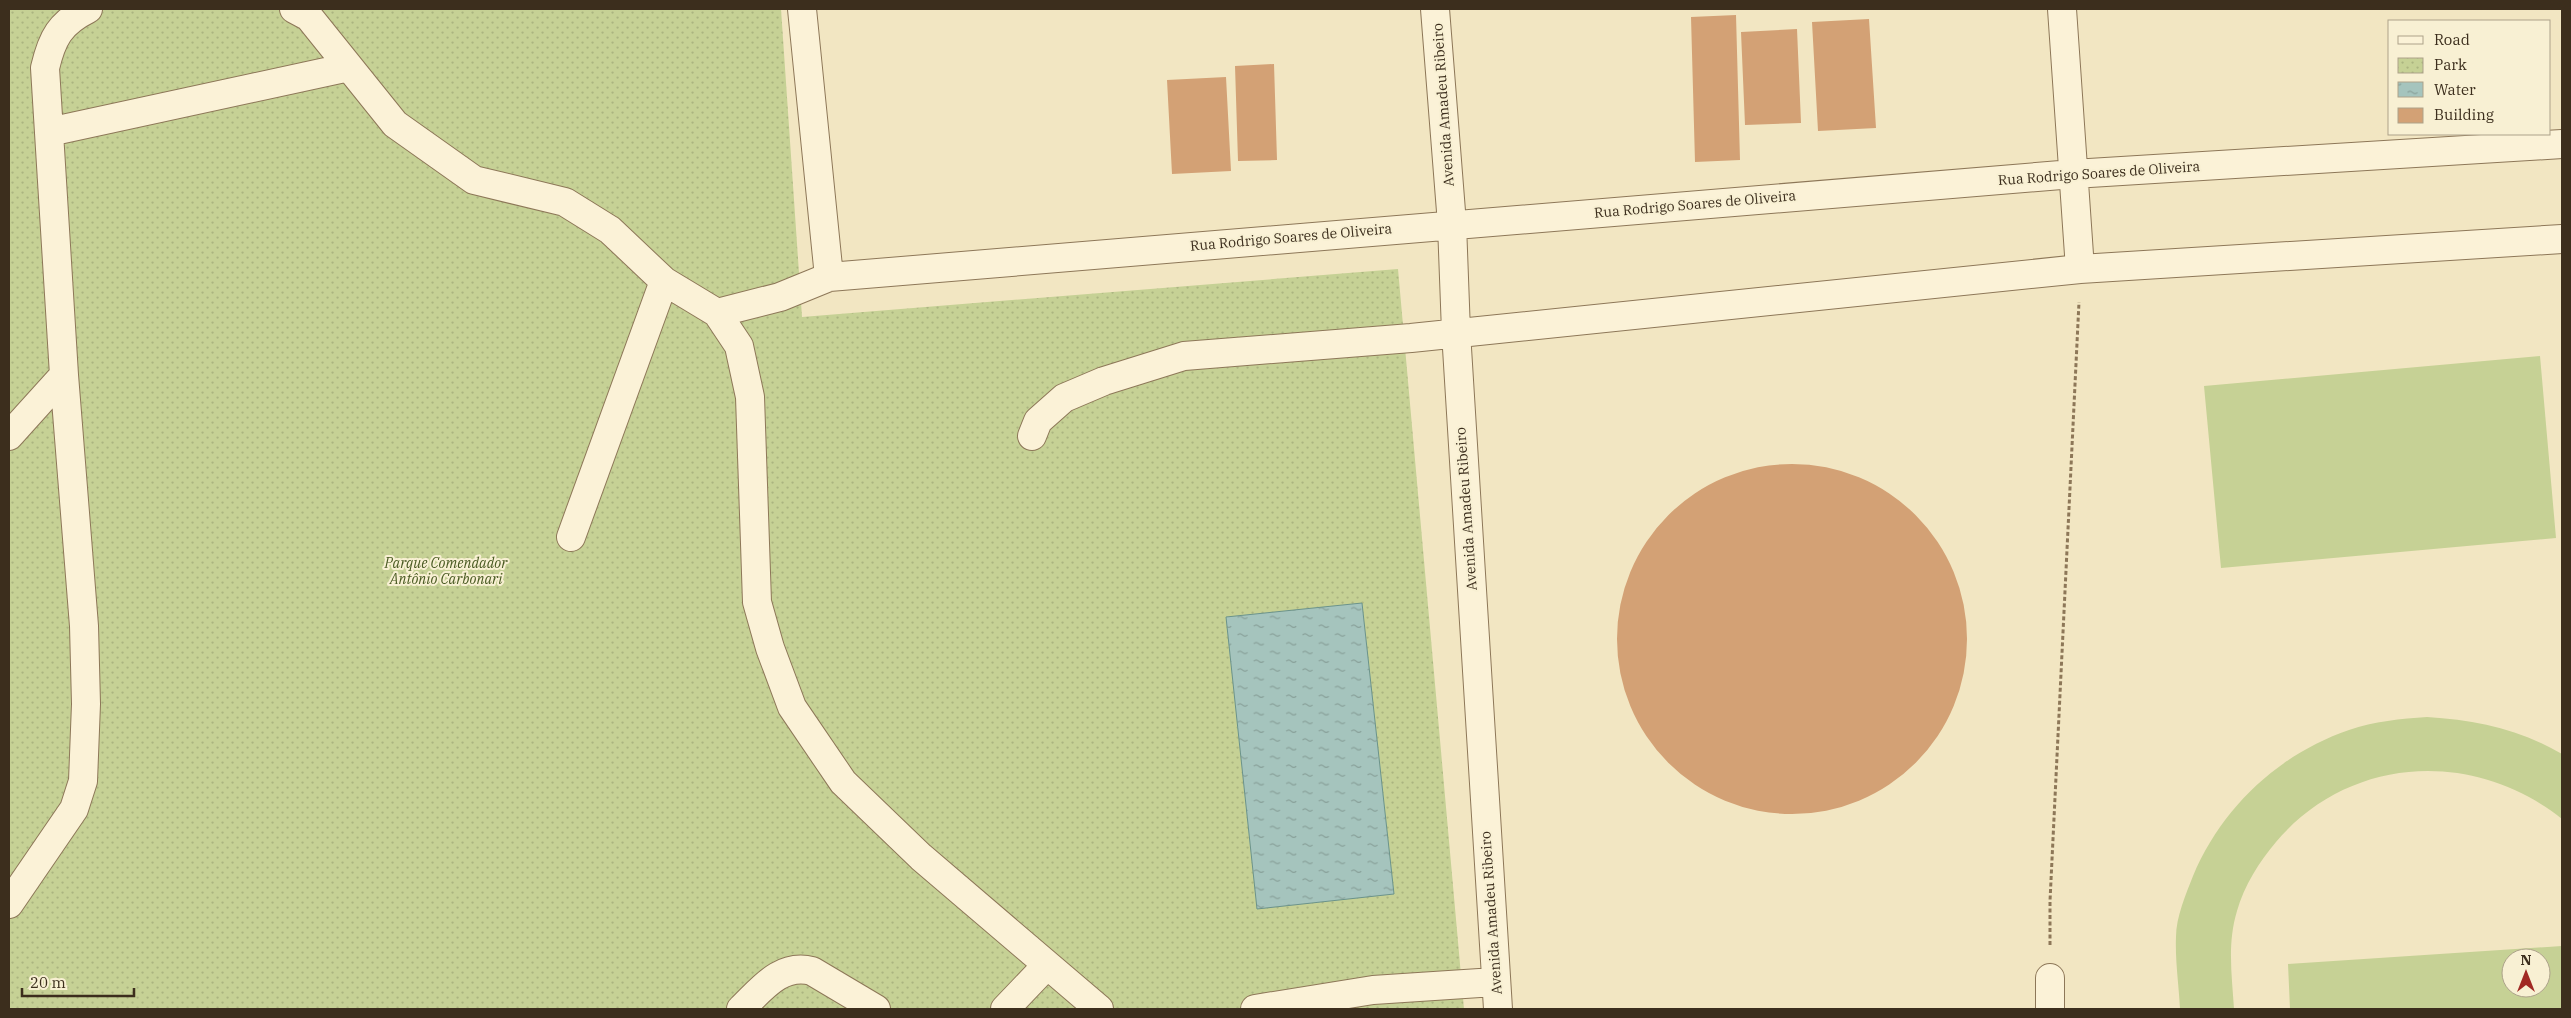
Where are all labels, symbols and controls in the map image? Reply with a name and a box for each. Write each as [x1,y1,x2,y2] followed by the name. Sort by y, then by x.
[2388,20,2551,135] legend
[1428,23,1458,187] street label: Avenida Amadeu Ribeiro
[2434,30,2470,49] text: Road
[2434,55,2467,74] text: Park
[2434,80,2476,99] text: Water
[2434,105,2494,124] text: Building
[1997,157,2201,189] street label: Rua Rodrigo Soares de Oliveira
[1593,186,1797,222] street label: Rua Rodrigo Soares de Oliveira
[1189,219,1393,255] street label: Rua Rodrigo Soares de Oliveira
[1451,427,1481,591] street label: Avenida Amadeu Ribeiro
[384,554,508,588] park label: Parque Comendador Antônio Carbonari
[1476,831,1506,995] street label: Avenida Amadeu Ribeiro
[2501,948,2551,998] north arrow
[2520,951,2532,969] text: N
[22,966,135,998] scale bar
[30,973,66,992] text: 20 m

